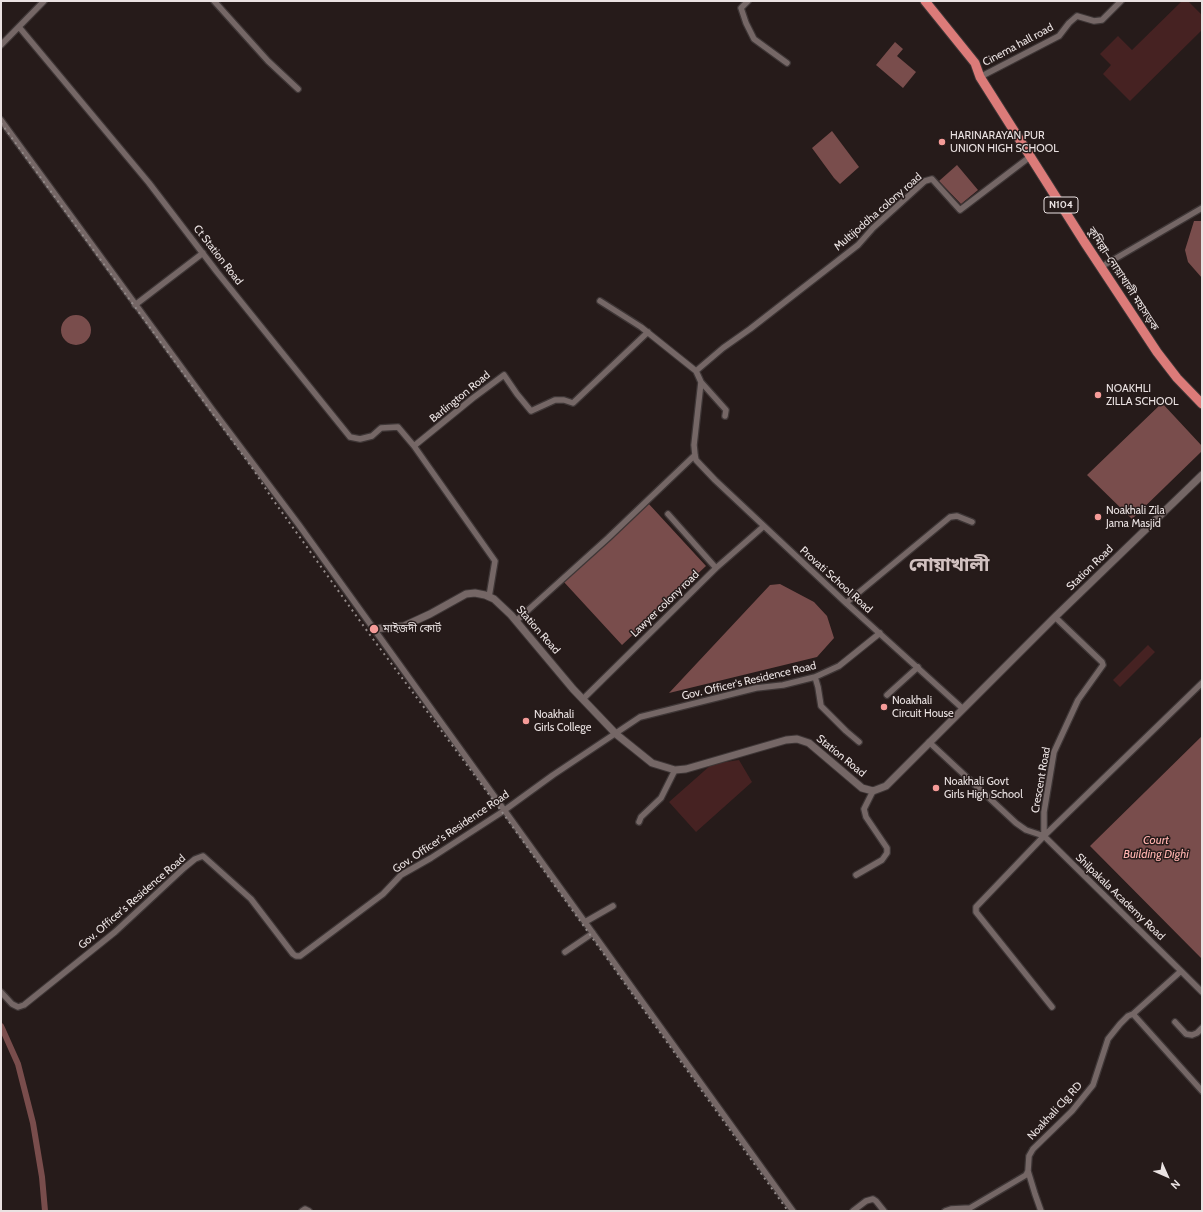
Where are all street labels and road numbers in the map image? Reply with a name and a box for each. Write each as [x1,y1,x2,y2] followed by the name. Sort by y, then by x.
[980,21,1056,69] street label: Cinema hall road
[831,170,925,254] street label: Multijoddha colony road
[1044,197,1078,213] road number: N104
[190,222,246,288] street label: Ct Station Road
[1085,225,1161,333] street label: কুমিল্লা–নোয়াখালী মহাসড়ক
[427,369,493,425] street label: Barlington Road
[1064,543,1116,593] street label: Station Road
[797,544,875,616] street label: Provati School Road
[628,568,702,640] street label: Lawyer colony road
[513,603,563,657] street label: Station Road
[680,659,818,703] street label: Gov. Officer's Residence Road
[814,732,868,780] street label: Station Road
[1029,746,1053,814] street label: Crescent Road
[390,788,512,876] street label: Gov. Officer's Residence Road
[1073,851,1167,943] street label: Shilpakala Academy Road
[76,852,188,952] street label: Gov. Officer's Residence Road
[1025,1079,1085,1143] street label: Noakhali Clg RD

